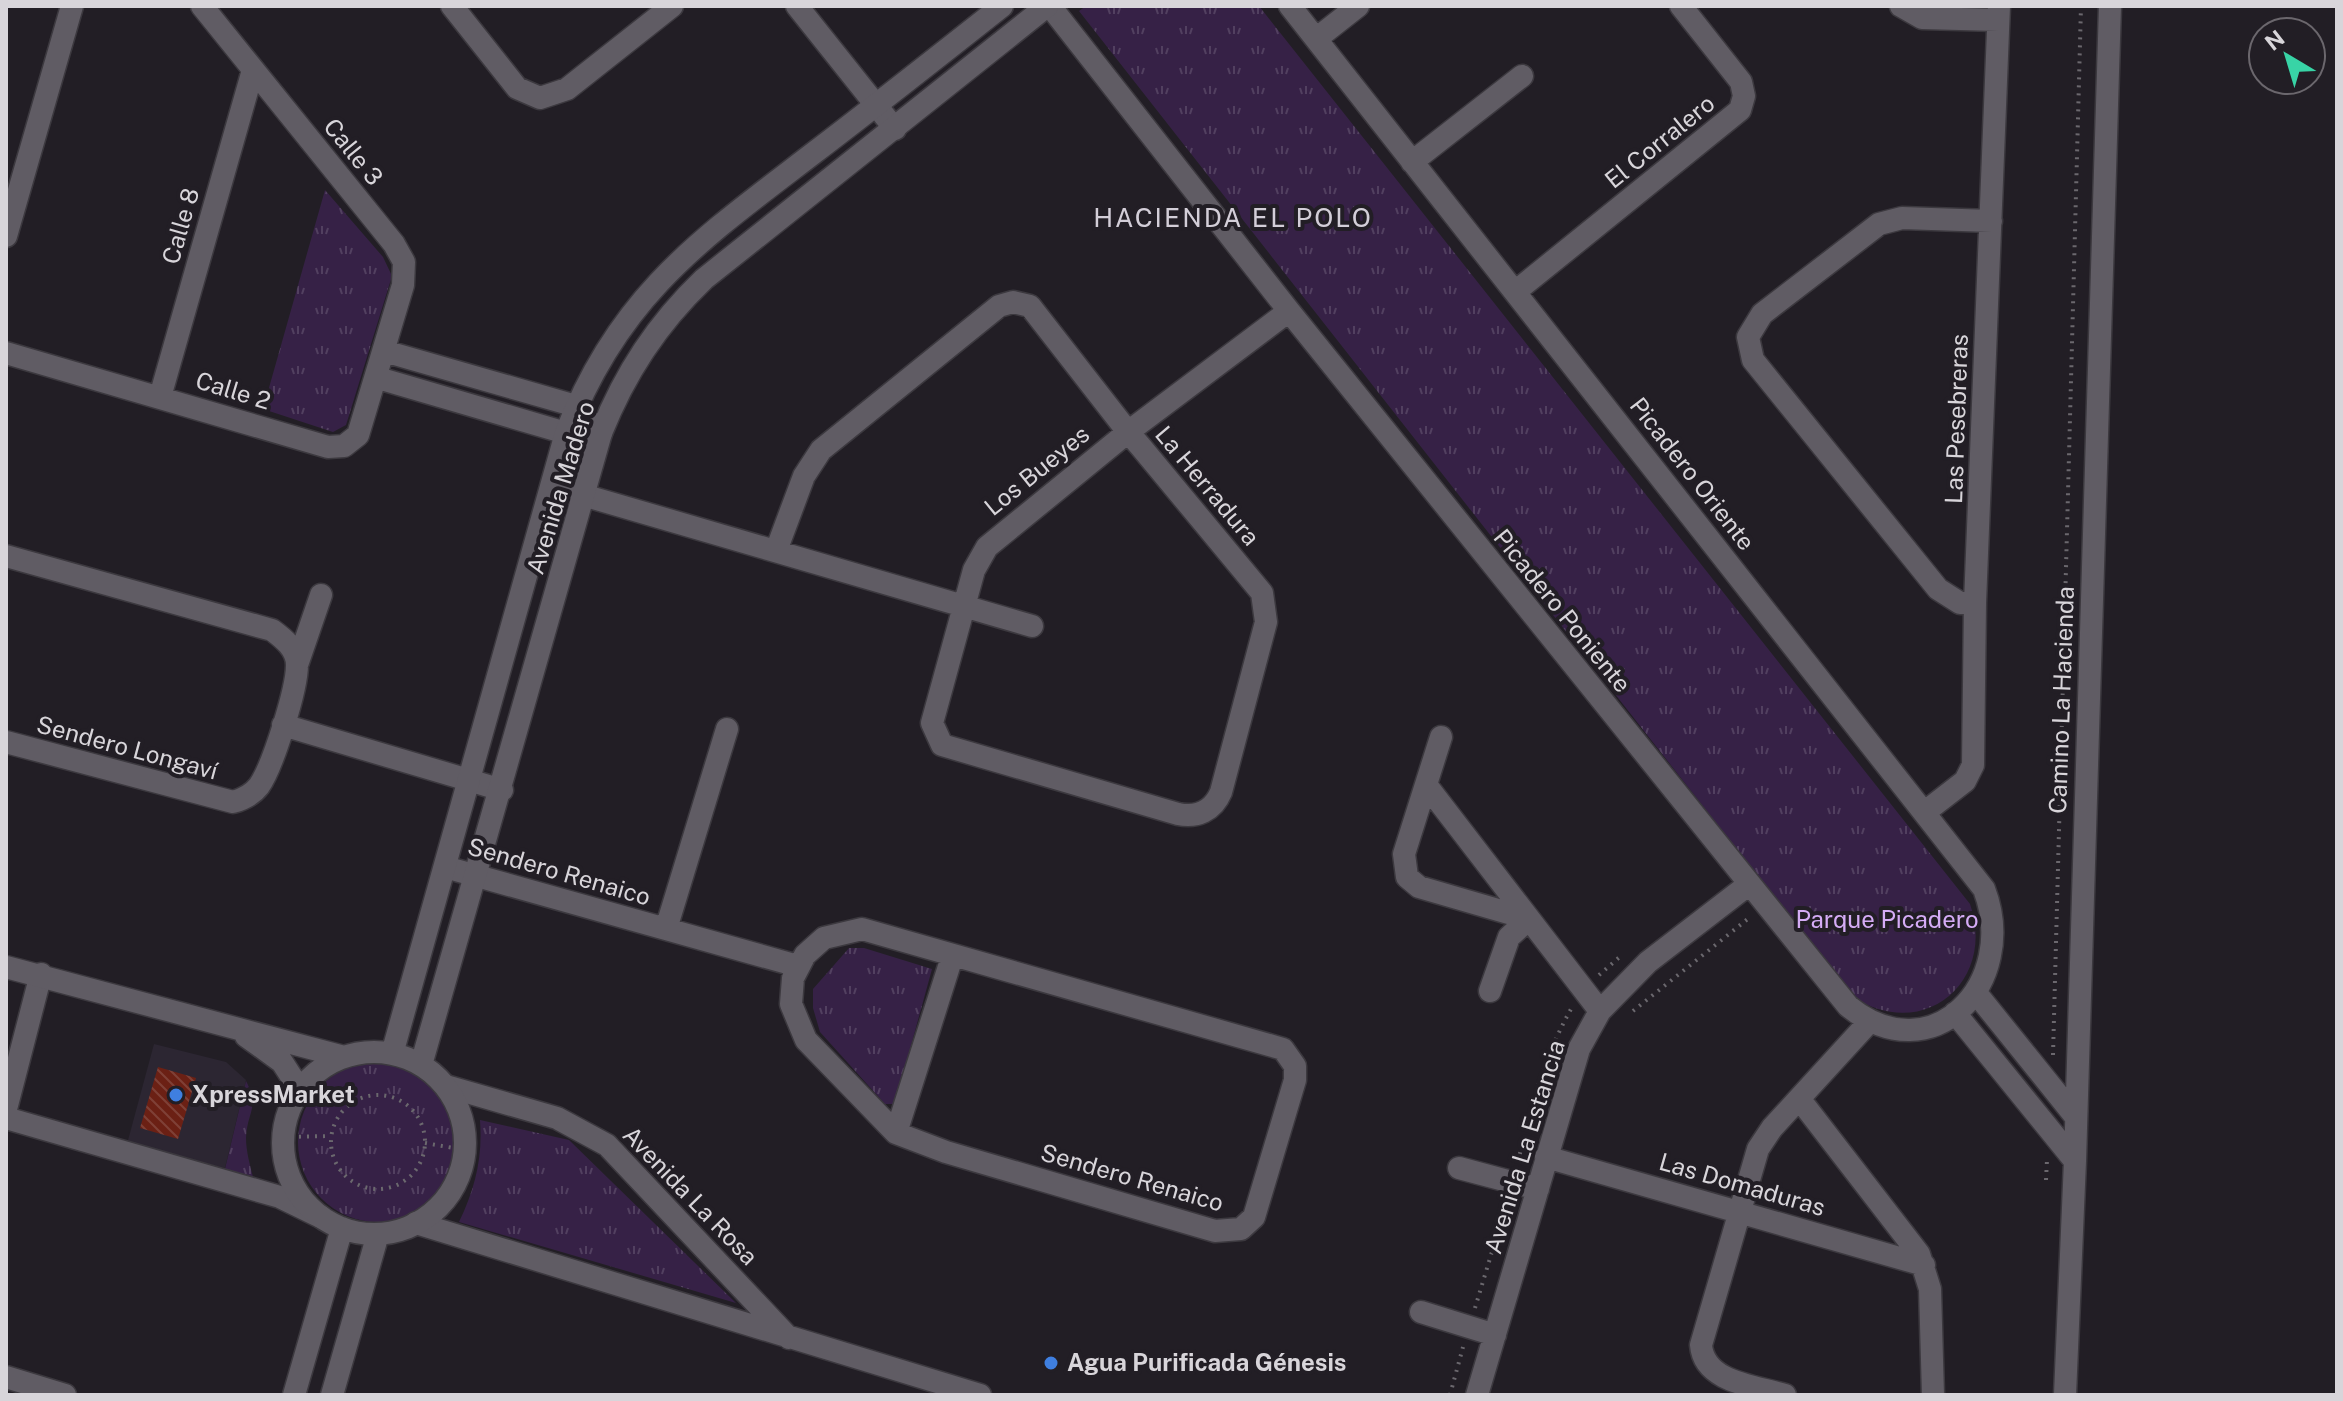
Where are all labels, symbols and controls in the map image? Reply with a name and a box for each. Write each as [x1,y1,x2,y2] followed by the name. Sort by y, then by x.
[2247,16,2327,96] north arrow
[2260,25,2289,56] text: N
[1599,89,1720,194] street label: El Corralero
[318,112,389,190] street label: Calle 3
[156,184,204,267] street label: Calle 8
[1093,202,1373,233] district label: HACIENDA EL POLO
[1939,333,1973,504] street label: Las Pesebreras
[192,365,274,415] street label: Calle 2
[1624,391,1761,555] street label: Picadero Oriente
[520,398,600,578] street label: Avenida Madero
[978,420,1094,521] street label: Los Bueyes
[1150,420,1266,551] street label: La Herradura
[1488,523,1637,698] street label: Picadero Poniente
[2043,586,2079,814] street label: Camino La Hacienda
[34,709,222,785] street label: Sendero Longaví
[465,832,654,911] street label: Sendero Renaico
[1795,905,1979,933] park label: Parque Picadero
[1478,1037,1570,1257] street label: Avenida La Estancia
[192,1080,355,1108] place label: XpressMarket
[167,1086,185,1104] marker: XpressMarket
[618,1120,764,1270] street label: Avenida La Rosa
[1038,1138,1227,1217] street label: Sendero Renaico
[1656,1147,1829,1221] street label: Las Domaduras
[1067,1348,1347,1376] place label: Agua Purificada Génesis
[1042,1354,1060,1372] marker: Agua Purificada Génesis

